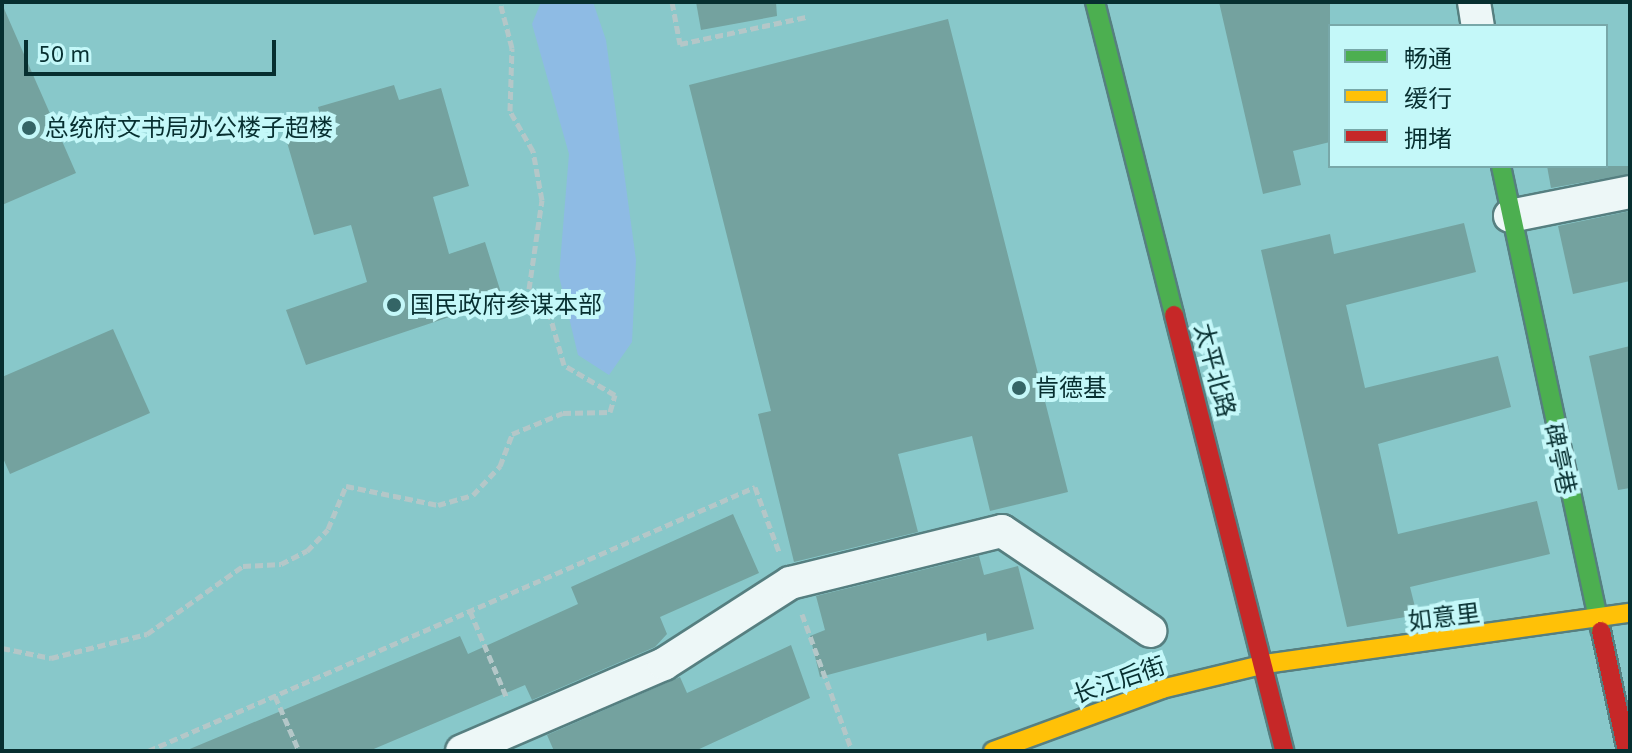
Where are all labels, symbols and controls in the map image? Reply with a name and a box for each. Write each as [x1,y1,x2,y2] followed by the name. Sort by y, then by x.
[28,24,280,74] scale bar
[1328,24,1608,168] legend
[38,38,90,69] text: 50 m
[1404,43,1452,74] text: 畅通
[1404,83,1452,114] text: 缓行
[45,114,333,142] place label: 总统府文书局办公楼子超楼
[20,119,38,137] marker: 总统府文书局办公楼子超楼
[1404,123,1452,154] text: 拥堵
[410,291,602,319] place label: 国民政府参谋本部
[385,296,403,314] marker: 国民政府参谋本部
[1189,320,1241,420] street label: 太平北路
[1035,374,1107,402] place label: 肯德基
[1010,379,1028,397] marker: 肯德基
[1538,421,1582,497] street label: 碑亭巷
[1407,598,1481,636] street label: 如意里
[1069,651,1169,709] street label: 长江后街

